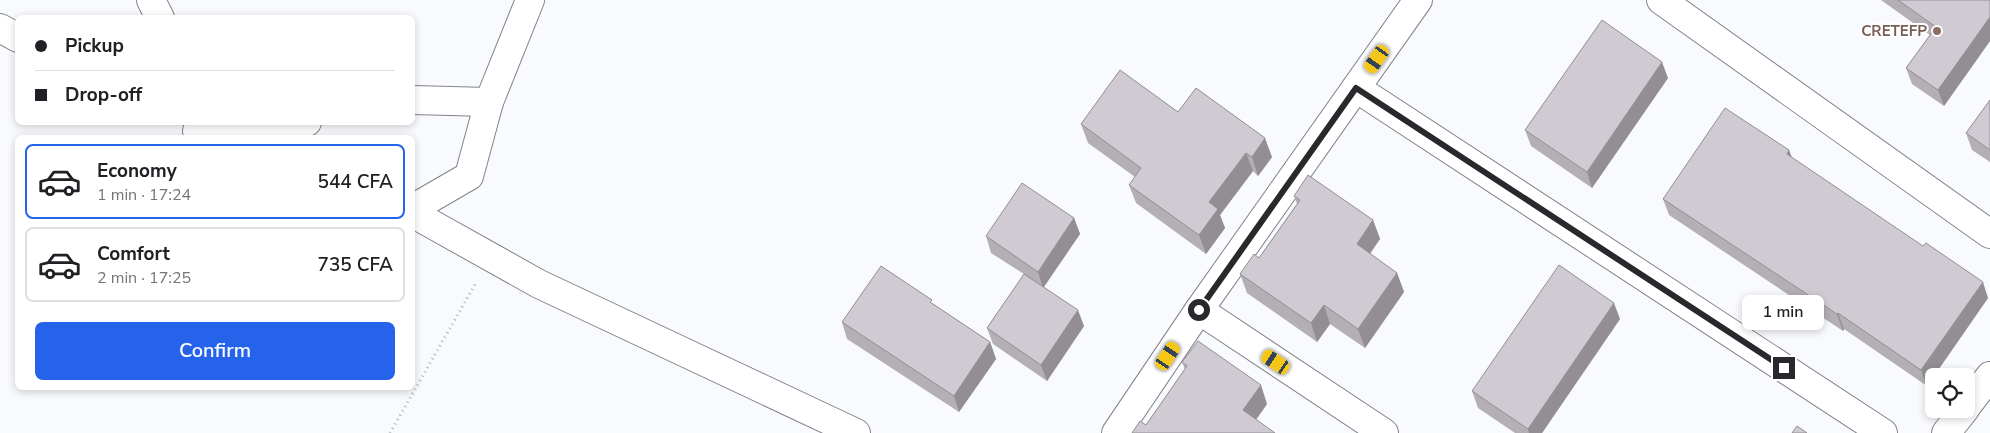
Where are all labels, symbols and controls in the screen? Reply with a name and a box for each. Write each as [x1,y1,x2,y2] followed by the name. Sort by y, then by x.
[1861,21,1927,41] place label: CRETEFP
[1931,25,1943,37] marker: CRETEFP
[65,33,124,59] text: Pickup
[1362,42,1391,76] car
[65,82,142,108] text: Drop-off
[97,158,177,184] text: Economy
[37,159,82,204] icon: car
[318,169,393,195] text: 544 CFA
[97,184,191,206] text: 1 min · 17:24
[97,241,170,267] text: Comfort
[37,242,82,287] icon: car
[318,252,393,278] text: 735 CFA
[97,267,191,289] text: 2 min · 17:25
[1743,296,1825,330] callout: 1 min
[1188,299,1210,321] route start
[1763,301,1803,323] text: 1 min
[35,322,395,380] button: Confirm
[1153,339,1182,373] car
[1259,347,1292,377] car
[1773,357,1795,379] route end
[1925,368,1975,418] map controls
[1925,368,1975,418] button: locate

